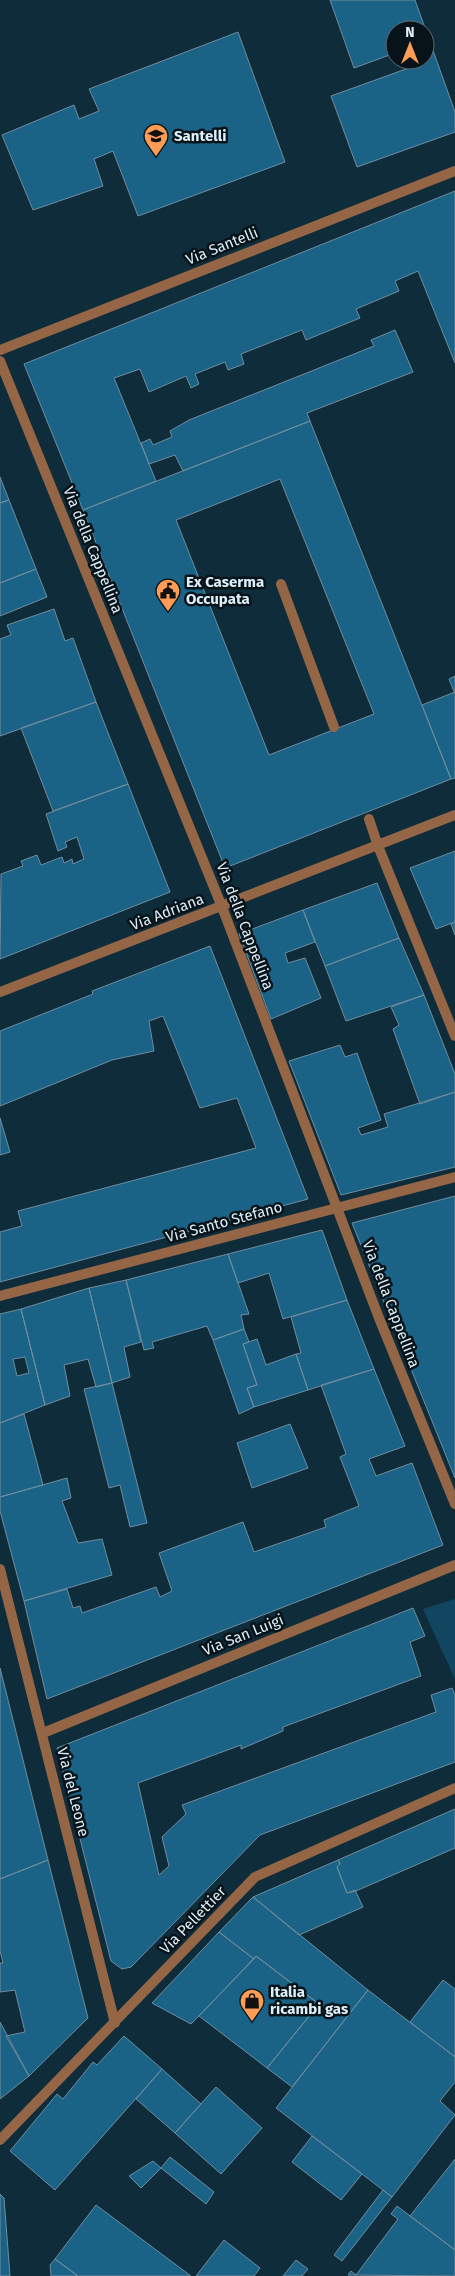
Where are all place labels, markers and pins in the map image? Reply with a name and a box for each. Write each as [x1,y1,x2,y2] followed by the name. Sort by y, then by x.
[143,123,169,157] school or university icon: Santelli
[174,127,226,145] place label: Santelli
[186,573,264,608] place label: Ex Caserma Occupata
[155,578,181,612] public building icon: Ex Caserma Occupata
[270,1983,348,2018] place label: Italia ricambi gas
[239,1988,265,2022] shop icon: Italia ricambi gas

